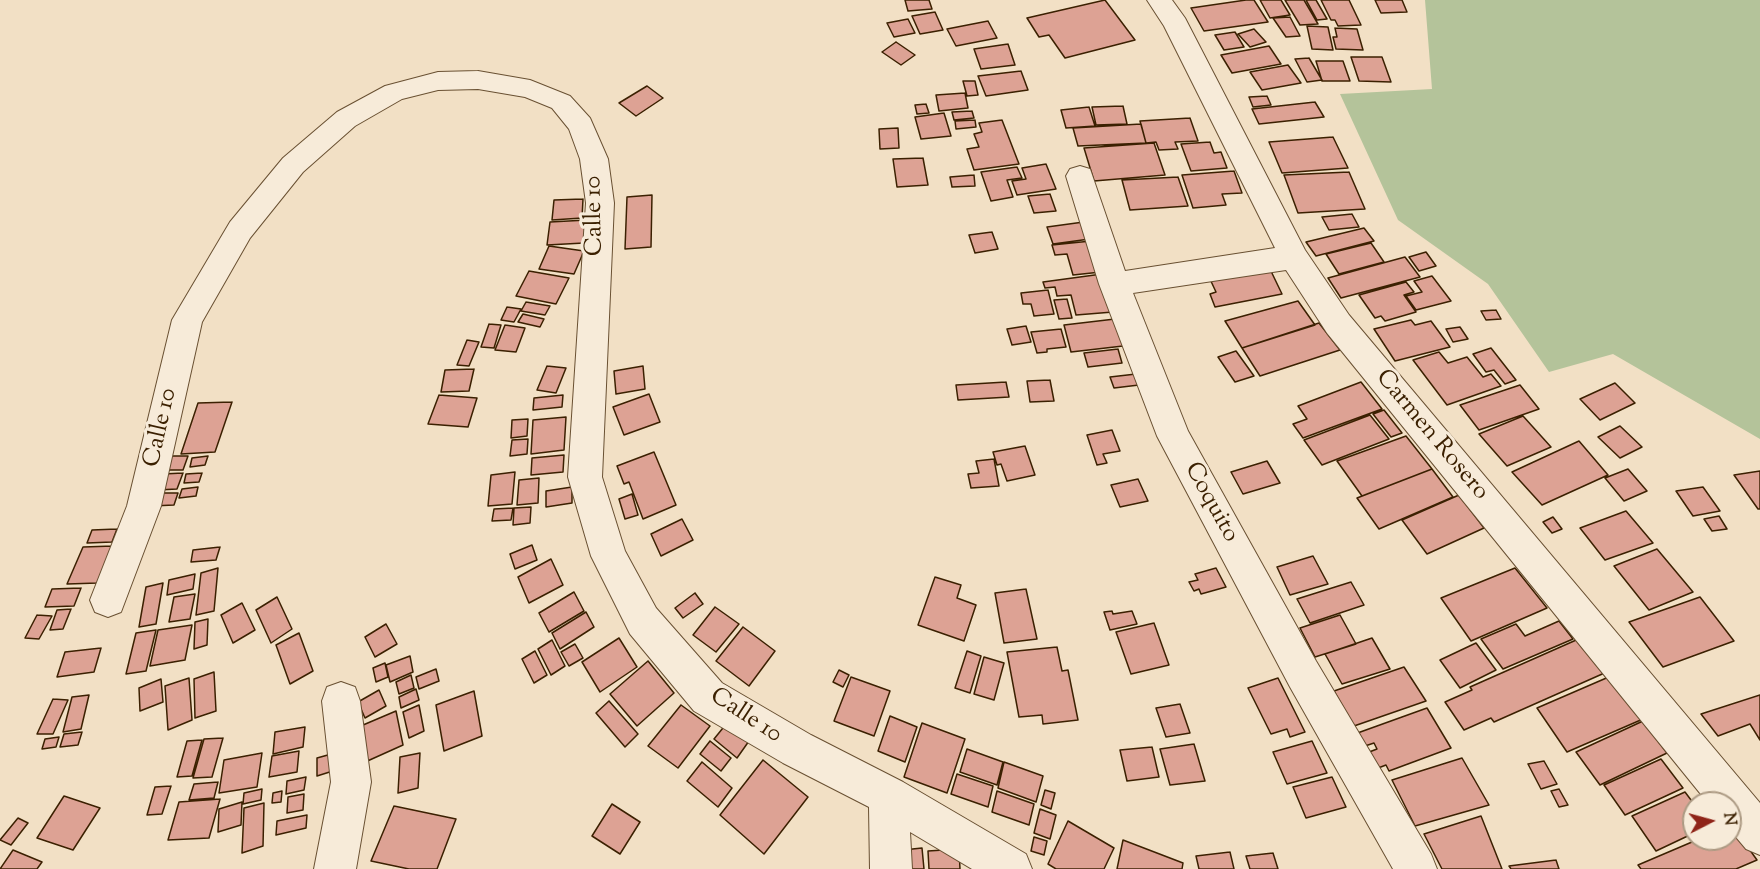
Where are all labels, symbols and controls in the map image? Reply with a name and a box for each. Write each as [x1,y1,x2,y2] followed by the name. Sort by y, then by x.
[581,176,611,256] street label: Calle 10
[1368,365,1494,507] street label: Carmen Rosero
[139,386,185,470] street label: Calle 10
[1176,458,1244,548] street label: Coquito
[704,683,786,751] street label: Calle 10
[1682,791,1742,851] north arrow
[1716,812,1741,827] text: N

